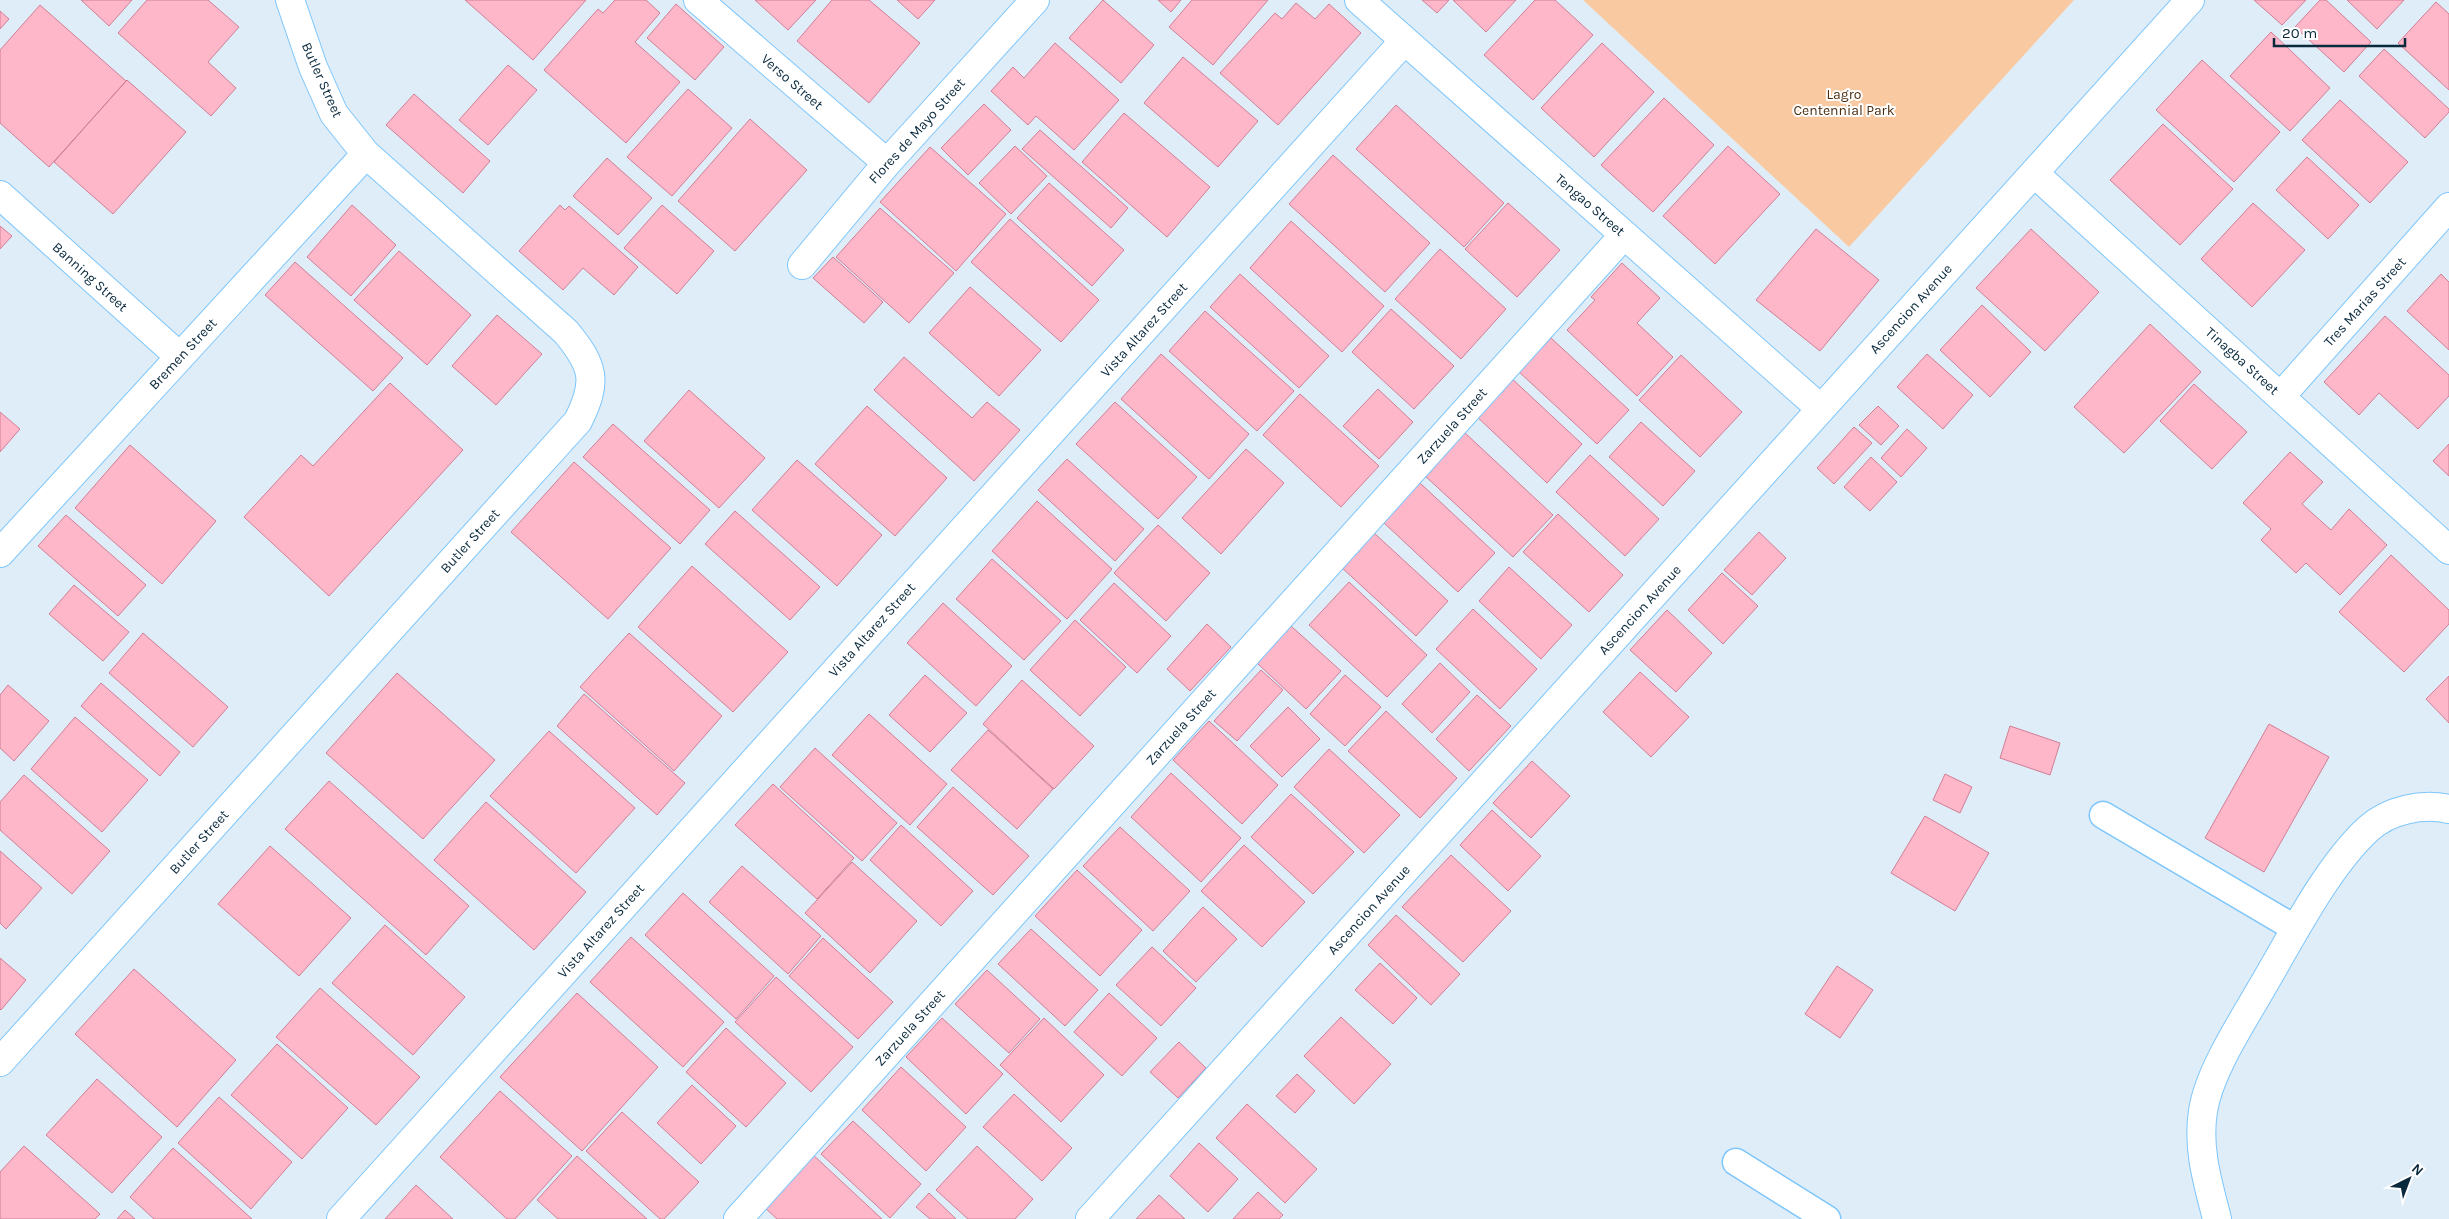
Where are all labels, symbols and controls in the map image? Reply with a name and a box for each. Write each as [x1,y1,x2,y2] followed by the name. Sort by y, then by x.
[2274,15,2405,47] scale bar
[2282,24,2317,42] text: 20 m
[298,40,346,120] street label: Butler Street
[758,51,826,113] street label: Verso Street
[865,75,969,187] street label: Flores de Mayo Street
[1793,86,1895,119] park label: Lagro Centennial Park
[1552,170,1628,240] street label: Tengao Street
[49,239,131,315] street label: Banning Street
[2320,254,2410,350] street label: Tres Marias Street
[1866,261,1956,357] street label: Ascencion Avenue
[1097,279,1191,381] street label: Vista Altarez Street
[146,315,220,393] street label: Bremen Street
[2202,324,2282,398] street label: Tinagba Street
[1413,384,1491,468] street label: Zarzuela Street
[437,505,503,577] street label: Butler Street
[1595,562,1685,658] street label: Ascencion Avenue
[825,579,919,681] street label: Vista Altarez Street
[1142,685,1220,769] street label: Zarzuela Street
[166,806,232,878] street label: Butler Street
[1324,862,1414,958] street label: Ascencion Avenue
[554,880,648,982] street label: Vista Altarez Street
[871,986,949,1070] street label: Zarzuela Street
[2384,1154,2434,1204] north arrow
[2408,1160,2427,1179] text: N

